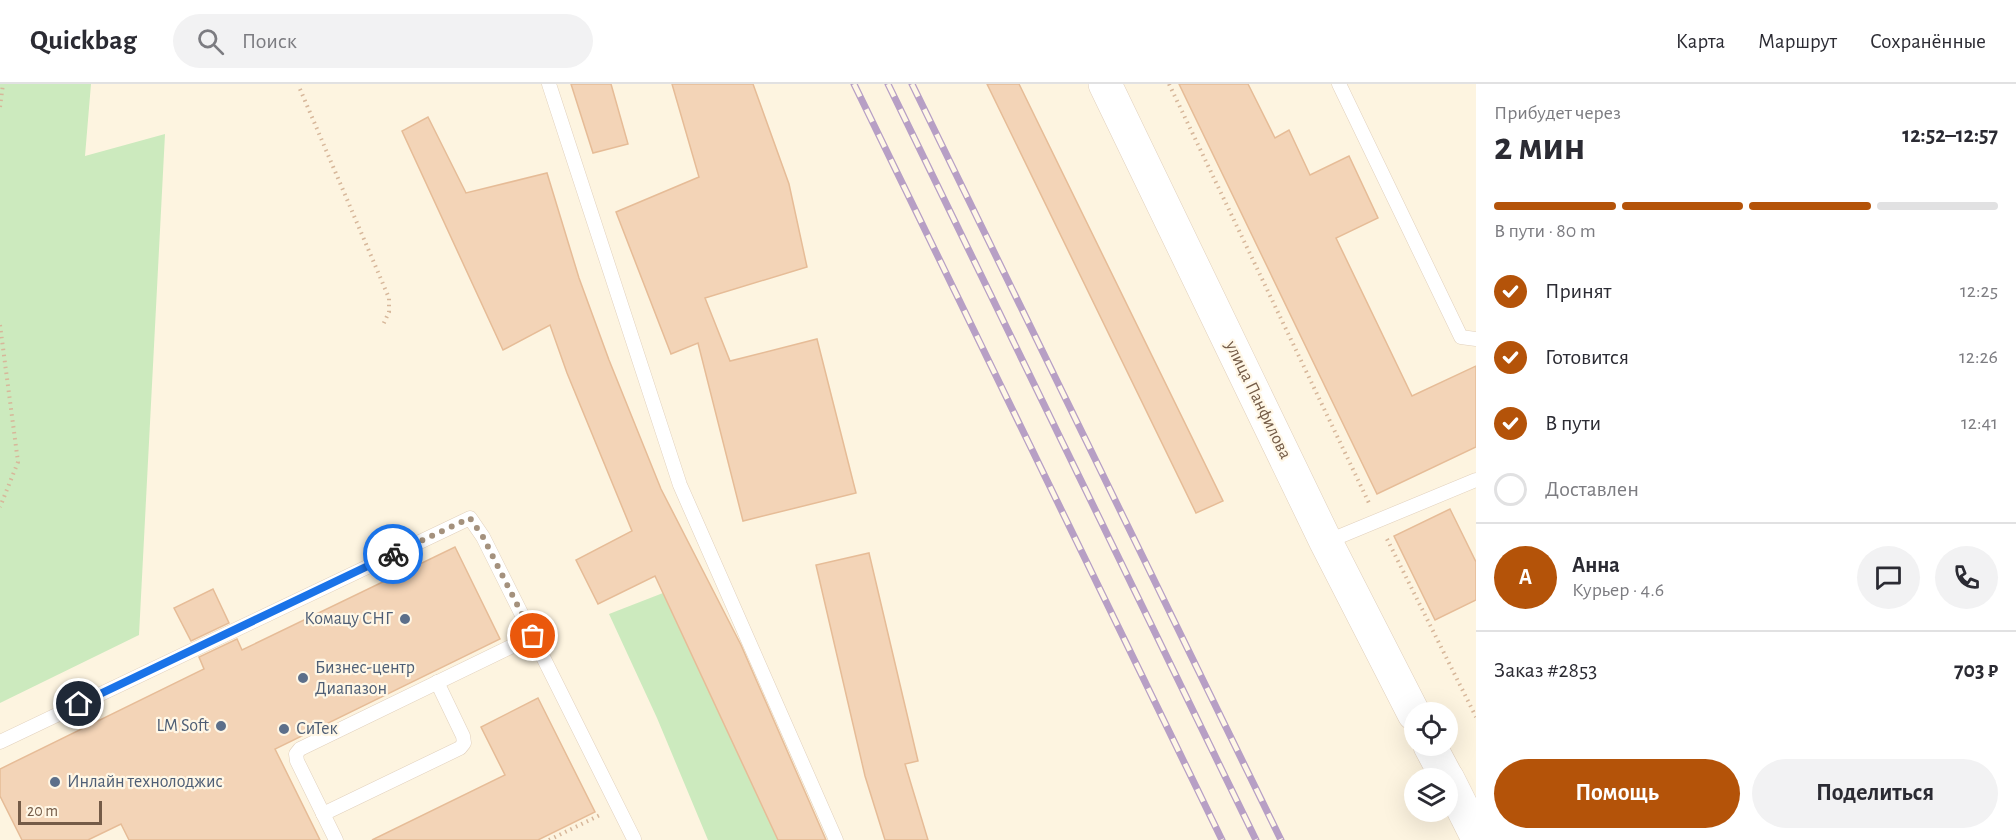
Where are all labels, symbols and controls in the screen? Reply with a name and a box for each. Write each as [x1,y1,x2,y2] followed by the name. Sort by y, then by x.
[173,14,593,68] search box
[194,25,227,58] icon: search
[30,27,137,55] text: Quickbag
[242,30,297,52] text: Поиск
[1676,31,1725,52] text: Карта
[1758,31,1837,52] text: Маршрут
[1870,31,1986,52] text: Сохранённые
[1494,103,1621,123] text: Прибудет через
[1902,124,1998,146] text: 12:52–12:57
[1494,128,1585,167] text: 2 мин
[1494,221,1596,241] text: В пути · 80 m
[1494,275,1527,308] icon: check
[1545,280,1611,302] text: Принят
[1960,281,1998,301] text: 12:25
[1221,337,1294,462] street label: улица Панфилова
[1494,341,1527,374] icon: check
[1545,346,1629,368] text: Готовится
[1959,347,1998,367] text: 12:26
[1494,407,1527,440] icon: check
[1545,412,1601,434] text: В пути
[1961,413,1998,433] text: 12:41
[1545,478,1639,500] text: Доставлен
[363,524,423,584] courier
[377,538,410,571] icon: bike
[1857,546,1920,609] button: chat
[1935,546,1998,609] button: phone
[1572,554,1620,576] text: Анна
[1519,566,1532,588] text: А
[1572,580,1664,600] text: Курьер · 4.6
[304,610,393,628] place label: Комацу СНГ
[507,610,558,661] pin
[398,612,412,626] marker: Комацу СНГ
[516,619,549,652] icon: bag
[315,659,415,698] place label: Бизнес-центр Диапазон
[1494,659,1597,681] text: Заказ #2853
[1954,659,1998,681] text: 703 ₽
[296,671,310,685] marker: Бизнес-центр Диапазон
[53,678,104,729] pin
[62,687,95,720] icon: home
[1404,702,1458,822] map controls
[1404,702,1458,756] button: locate
[156,717,209,735] place label: LM Soft
[214,719,228,733] marker: LM Soft
[296,720,339,738] place label: СиТек
[277,722,291,736] marker: СиТек
[1494,759,1740,828] button: Помощь
[1752,759,1998,828] button: Поделиться
[1404,768,1458,822] button: layers
[67,773,223,791] place label: Инлайн технолоджис
[48,775,62,789] marker: Инлайн технолоджис
[18,798,102,826] scale bar
[27,803,58,819] text: 20 m

